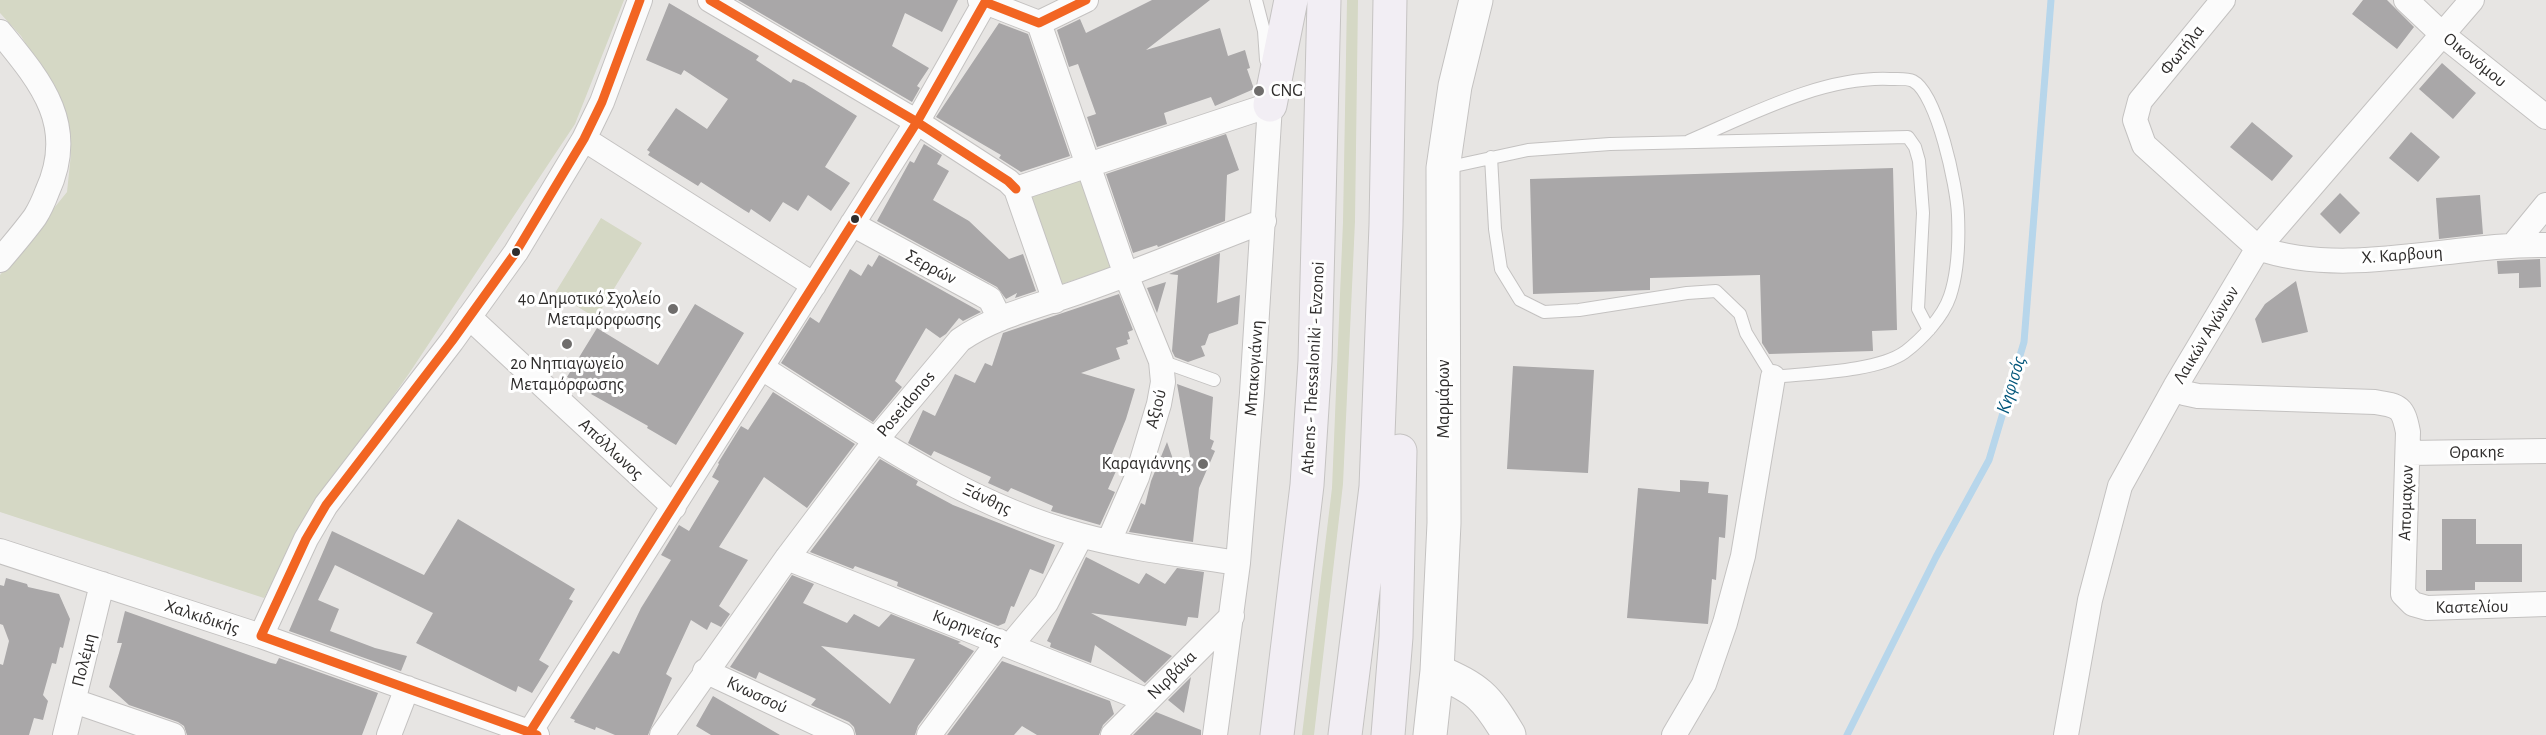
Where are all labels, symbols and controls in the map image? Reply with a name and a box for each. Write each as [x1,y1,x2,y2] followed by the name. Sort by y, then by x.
[2155,20,2209,80] street label: Φωτήλα
[2439,28,2511,92] street label: Οικονόμου
[1271,80,1303,102] place label: CNG
[1252,84,1266,98] marker: CNG
[849,213,861,225] unlabelled marker
[2361,241,2443,269] street label: Χ. Καρβουη
[902,245,960,289] street label: Σερρών
[510,246,522,258] unlabelled marker
[1297,261,1329,475] street label: Athens - Thessaloniki - Evzonoi
[2168,282,2244,388] street label: Λαικών Αγώνων
[518,288,661,330] place label: 4ο Δημοτικό Σχολείο Μεταμόρφωσης
[666,302,680,316] marker: 4ο Δημοτικό Σχολείο Μεταμόρφωσης
[1240,319,1268,417] street label: Μπακογιάννη
[560,337,574,351] marker: 2ο Νηπιαγωγείο Μεταμόρφωσης
[510,353,624,395] place label: 2ο Νηπιαγωγείο Μεταμόρφωσης
[1991,353,2031,417] water label: Κηφισός
[1433,359,1455,439] street label: Μαρμάρων
[872,367,940,441] street label: Poseidonos
[1141,387,1171,431] street label: Αξιού
[574,414,648,484] street label: Απόλλωνος
[2449,441,2505,463] street label: Θρακηε
[1101,453,1191,475] place label: Καραγιάννης
[1196,457,1210,471] marker: Καραγιάννης
[2394,465,2418,541] street label: Απομαχων
[959,478,1015,520] street label: Ξάνθης
[162,595,242,639] street label: Χαλκιδικής
[2435,596,2509,618] street label: Καστελίου
[929,605,1005,651] street label: Κυρηνείας
[67,631,101,689] street label: Πολέμη
[1143,646,1201,704] street label: Νιρβάνα
[723,672,791,718] street label: Κνωσσού

